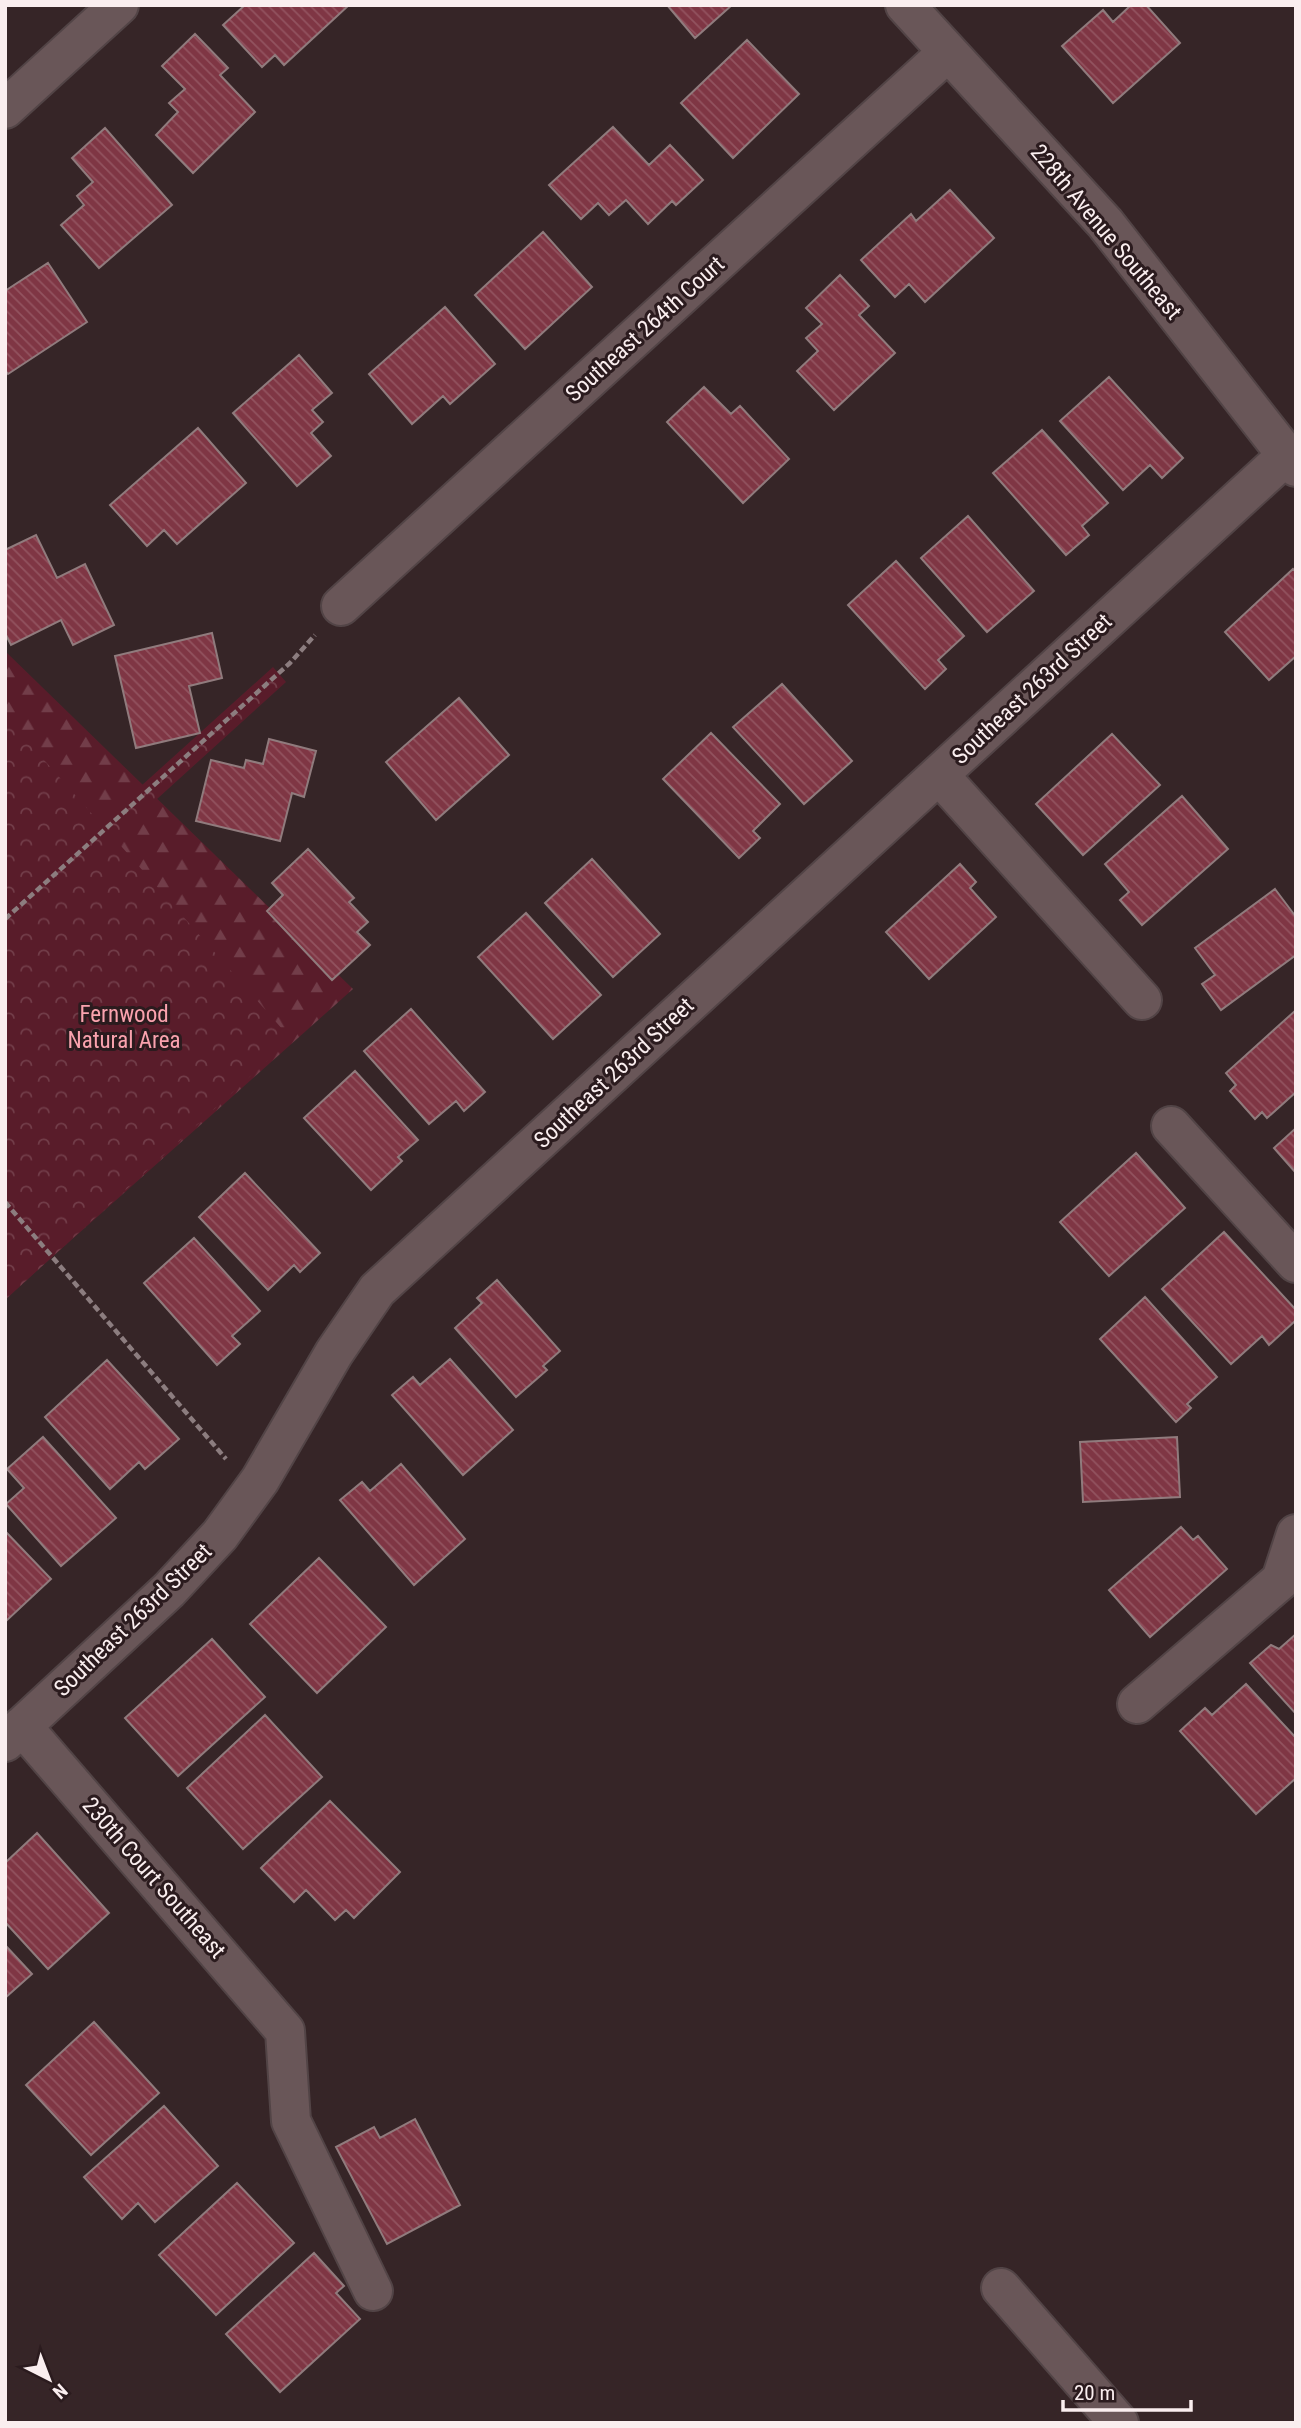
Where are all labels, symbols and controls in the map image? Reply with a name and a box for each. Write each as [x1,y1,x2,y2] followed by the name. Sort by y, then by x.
[1025,139,1187,325] street label: 228th Avenue Southeast
[560,251,730,407] street label: Southeast 264th Court
[947,608,1117,770] street label: Southeast 263rd Street
[529,992,699,1154] street label: Southeast 263rd Street
[67,1001,181,1054] park label: Fernwood Natural Area
[49,1538,217,1702] street label: Southeast 263rd Street
[77,1792,231,1964] street label: 230th Court Southeast
[14,2344,84,2414] north arrow
[1063,2368,1191,2412] scale bar
[48,2379,72,2404] text: N
[1074,2381,1115,2405] text: 20 m

